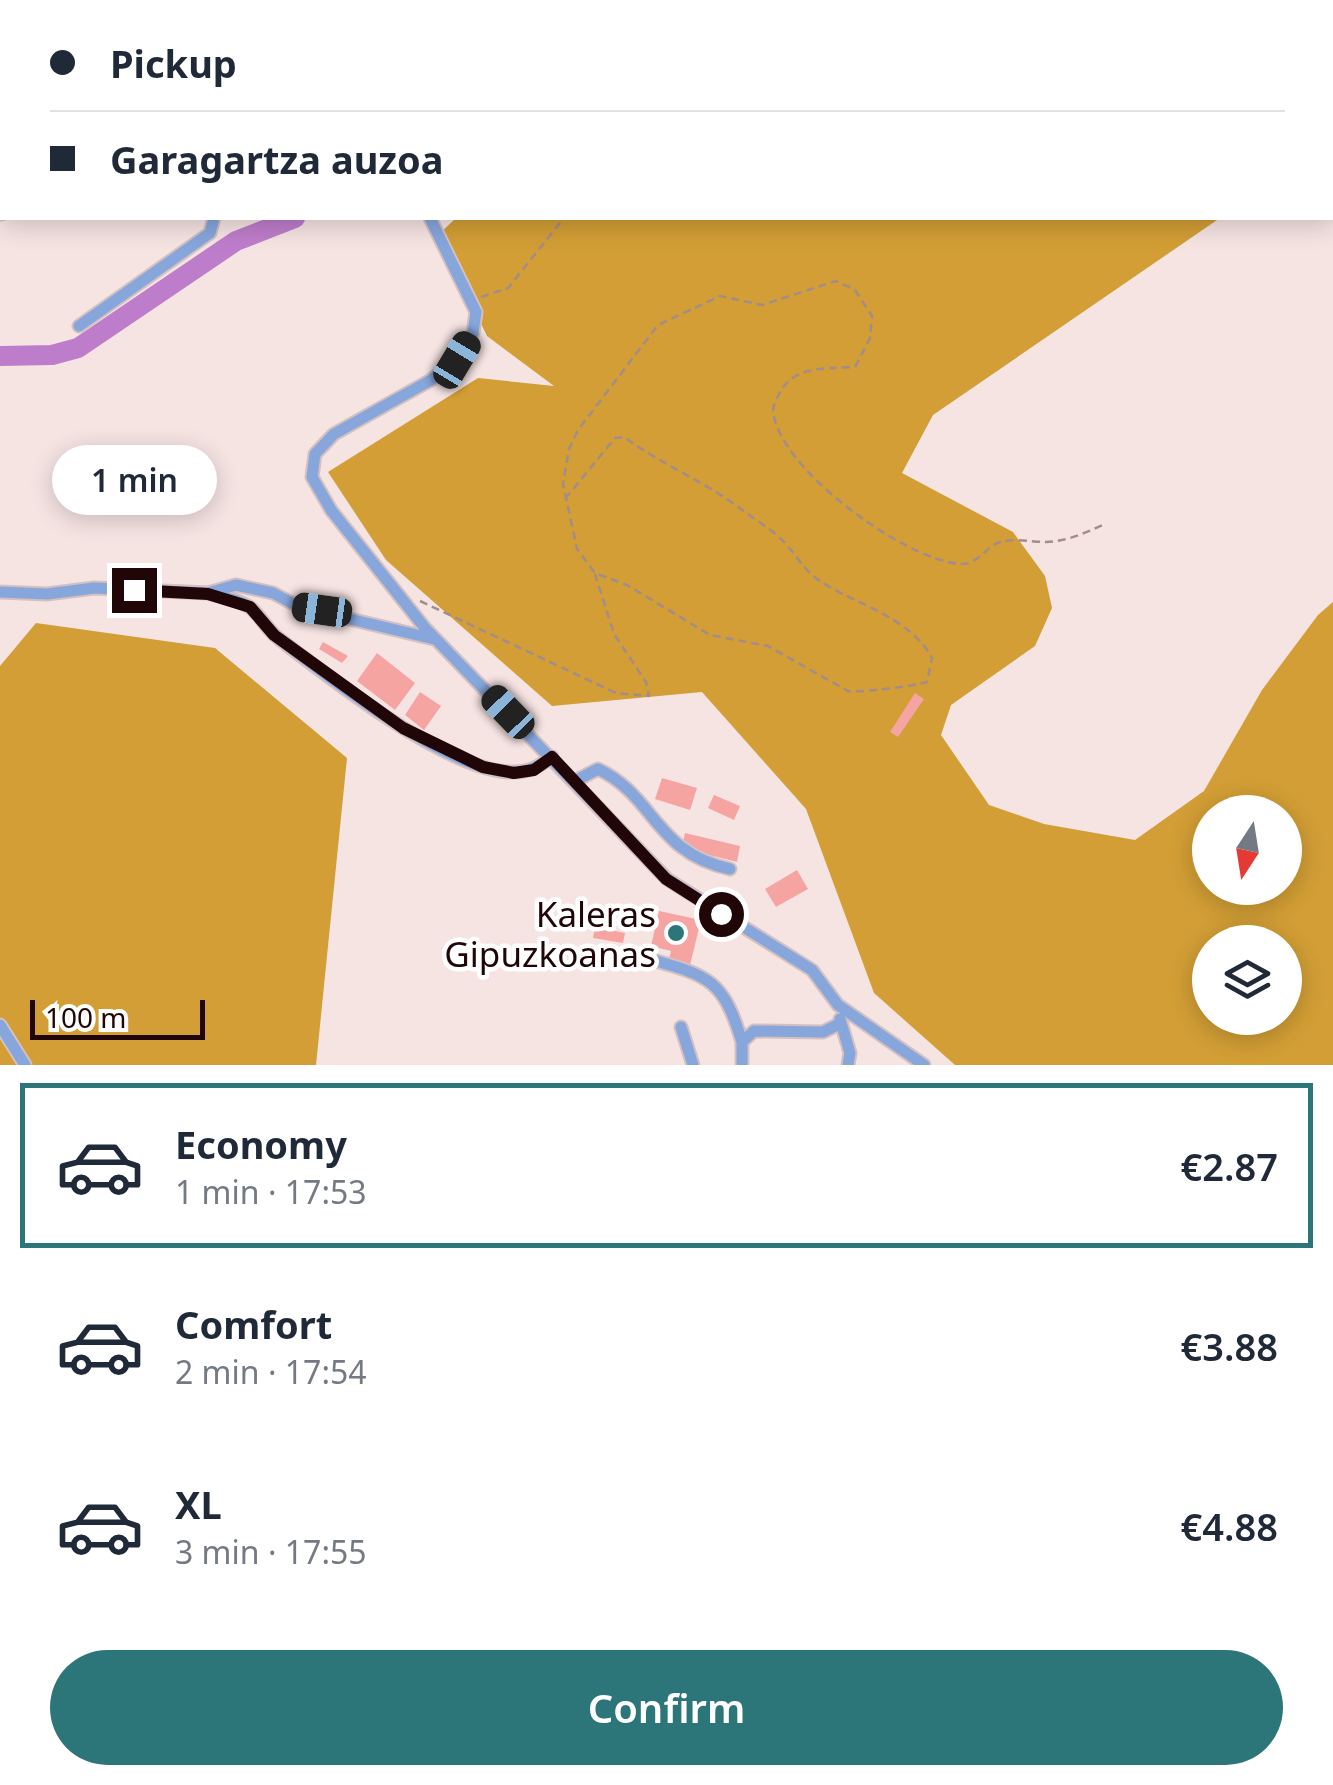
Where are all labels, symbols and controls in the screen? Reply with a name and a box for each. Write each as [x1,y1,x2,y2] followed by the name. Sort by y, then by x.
[110,37,237,89] text: Pickup
[110,133,444,185] text: Garagartza auzoa
[429,327,485,393] car
[52,445,216,515] callout: 1 min
[91,458,178,501] text: 1 min
[112,568,157,613] route end
[290,591,354,629] car
[476,680,540,744] car
[1192,795,1302,905] north arrow
[1192,795,1302,1035] map controls
[444,890,656,977] place label: Kaleras Gipuzkoanas
[699,892,744,937] route start
[665,922,687,944] marker: Kaleras Gipuzkoanas
[1192,925,1302,1035] button: layers
[30,995,205,1040] scale bar
[45,998,127,1036] text: 100 m
[175,1118,347,1170] text: Economy
[55,1121,145,1211] icon: car
[1181,1140,1278,1192] text: €2.87
[175,1170,367,1213] text: 1 min · 17:53
[175,1298,332,1350] text: Comfort
[55,1301,145,1391] icon: car
[1181,1320,1278,1372] text: €3.88
[175,1350,367,1393] text: 2 min · 17:54
[175,1478,222,1530] text: XL
[55,1481,145,1571] icon: car
[1181,1500,1278,1552] text: €4.88
[175,1530,367,1573] text: 3 min · 17:55
[50,1650,1283,1765] button: Confirm

